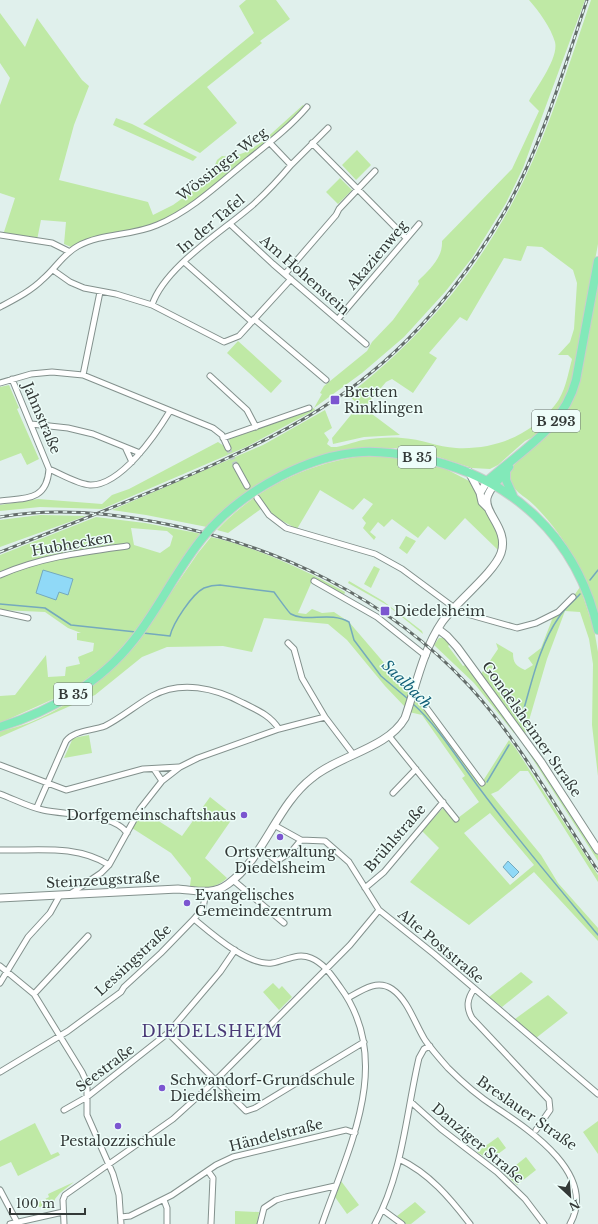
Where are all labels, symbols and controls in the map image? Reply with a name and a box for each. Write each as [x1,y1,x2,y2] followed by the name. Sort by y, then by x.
[173,123,271,205] street label: Wössinger Weg
[174,190,249,257] street label: In der Tafel
[342,216,412,294] street label: Akazienweg
[256,230,354,319] street label: Am Hohenstein
[18,378,65,456] street label: Jahnstraße
[344,383,423,417] place label: Bretten Rinklingen
[329,394,341,406] marker: Bretten Rinklingen
[532,410,580,432] road number: B 293
[398,446,436,468] road number: B 35
[30,528,114,560] street label: Hubhecken
[394,602,485,620] place label: Diedelsheim
[379,605,391,617] marker: Diedelsheim
[378,655,436,713] water label: Saalbach
[478,658,586,800] street label: Gondelsheimer Straße
[54,683,92,705] road number: B 35
[360,800,430,876] street label: Brühlstraße
[66,806,236,824] place label: Dorfgemeinschaftshaus
[239,810,249,820] marker: Dorfgemeinschaftshaus
[275,832,285,842] marker: Ortsverwaltung Diedelsheim
[224,843,336,877] place label: Ortsverwaltung Diedelsheim
[46,868,160,892] street label: Steinzeugstraße
[195,886,332,920] place label: Evangelisches Gemeindezentrum
[182,898,192,908] marker: Evangelisches Gemeindezentrum
[394,904,488,987] street label: Alte Poststraße
[91,920,175,1000] street label: Lessingstraße
[141,1021,283,1041] district label: DIEDELSHEIM
[72,1040,138,1096] street label: Seestraße
[170,1071,355,1105] place label: Schwandorf-Grundschule Diedelsheim
[474,1072,580,1154] street label: Breslauer Straße
[157,1083,167,1093] marker: Schwandorf-Grundschule Diedelsheim
[428,1099,528,1187] street label: Danziger Straße
[227,1115,325,1155] street label: Händelstraße
[113,1121,123,1131] marker: Pestalozzischule
[60,1132,176,1150] place label: Pestalozzischule
[550,1176,590,1216] north arrow
[10,1190,85,1216] scale bar
[16,1196,55,1211] text: 100 m
[566,1196,582,1214] text: N

